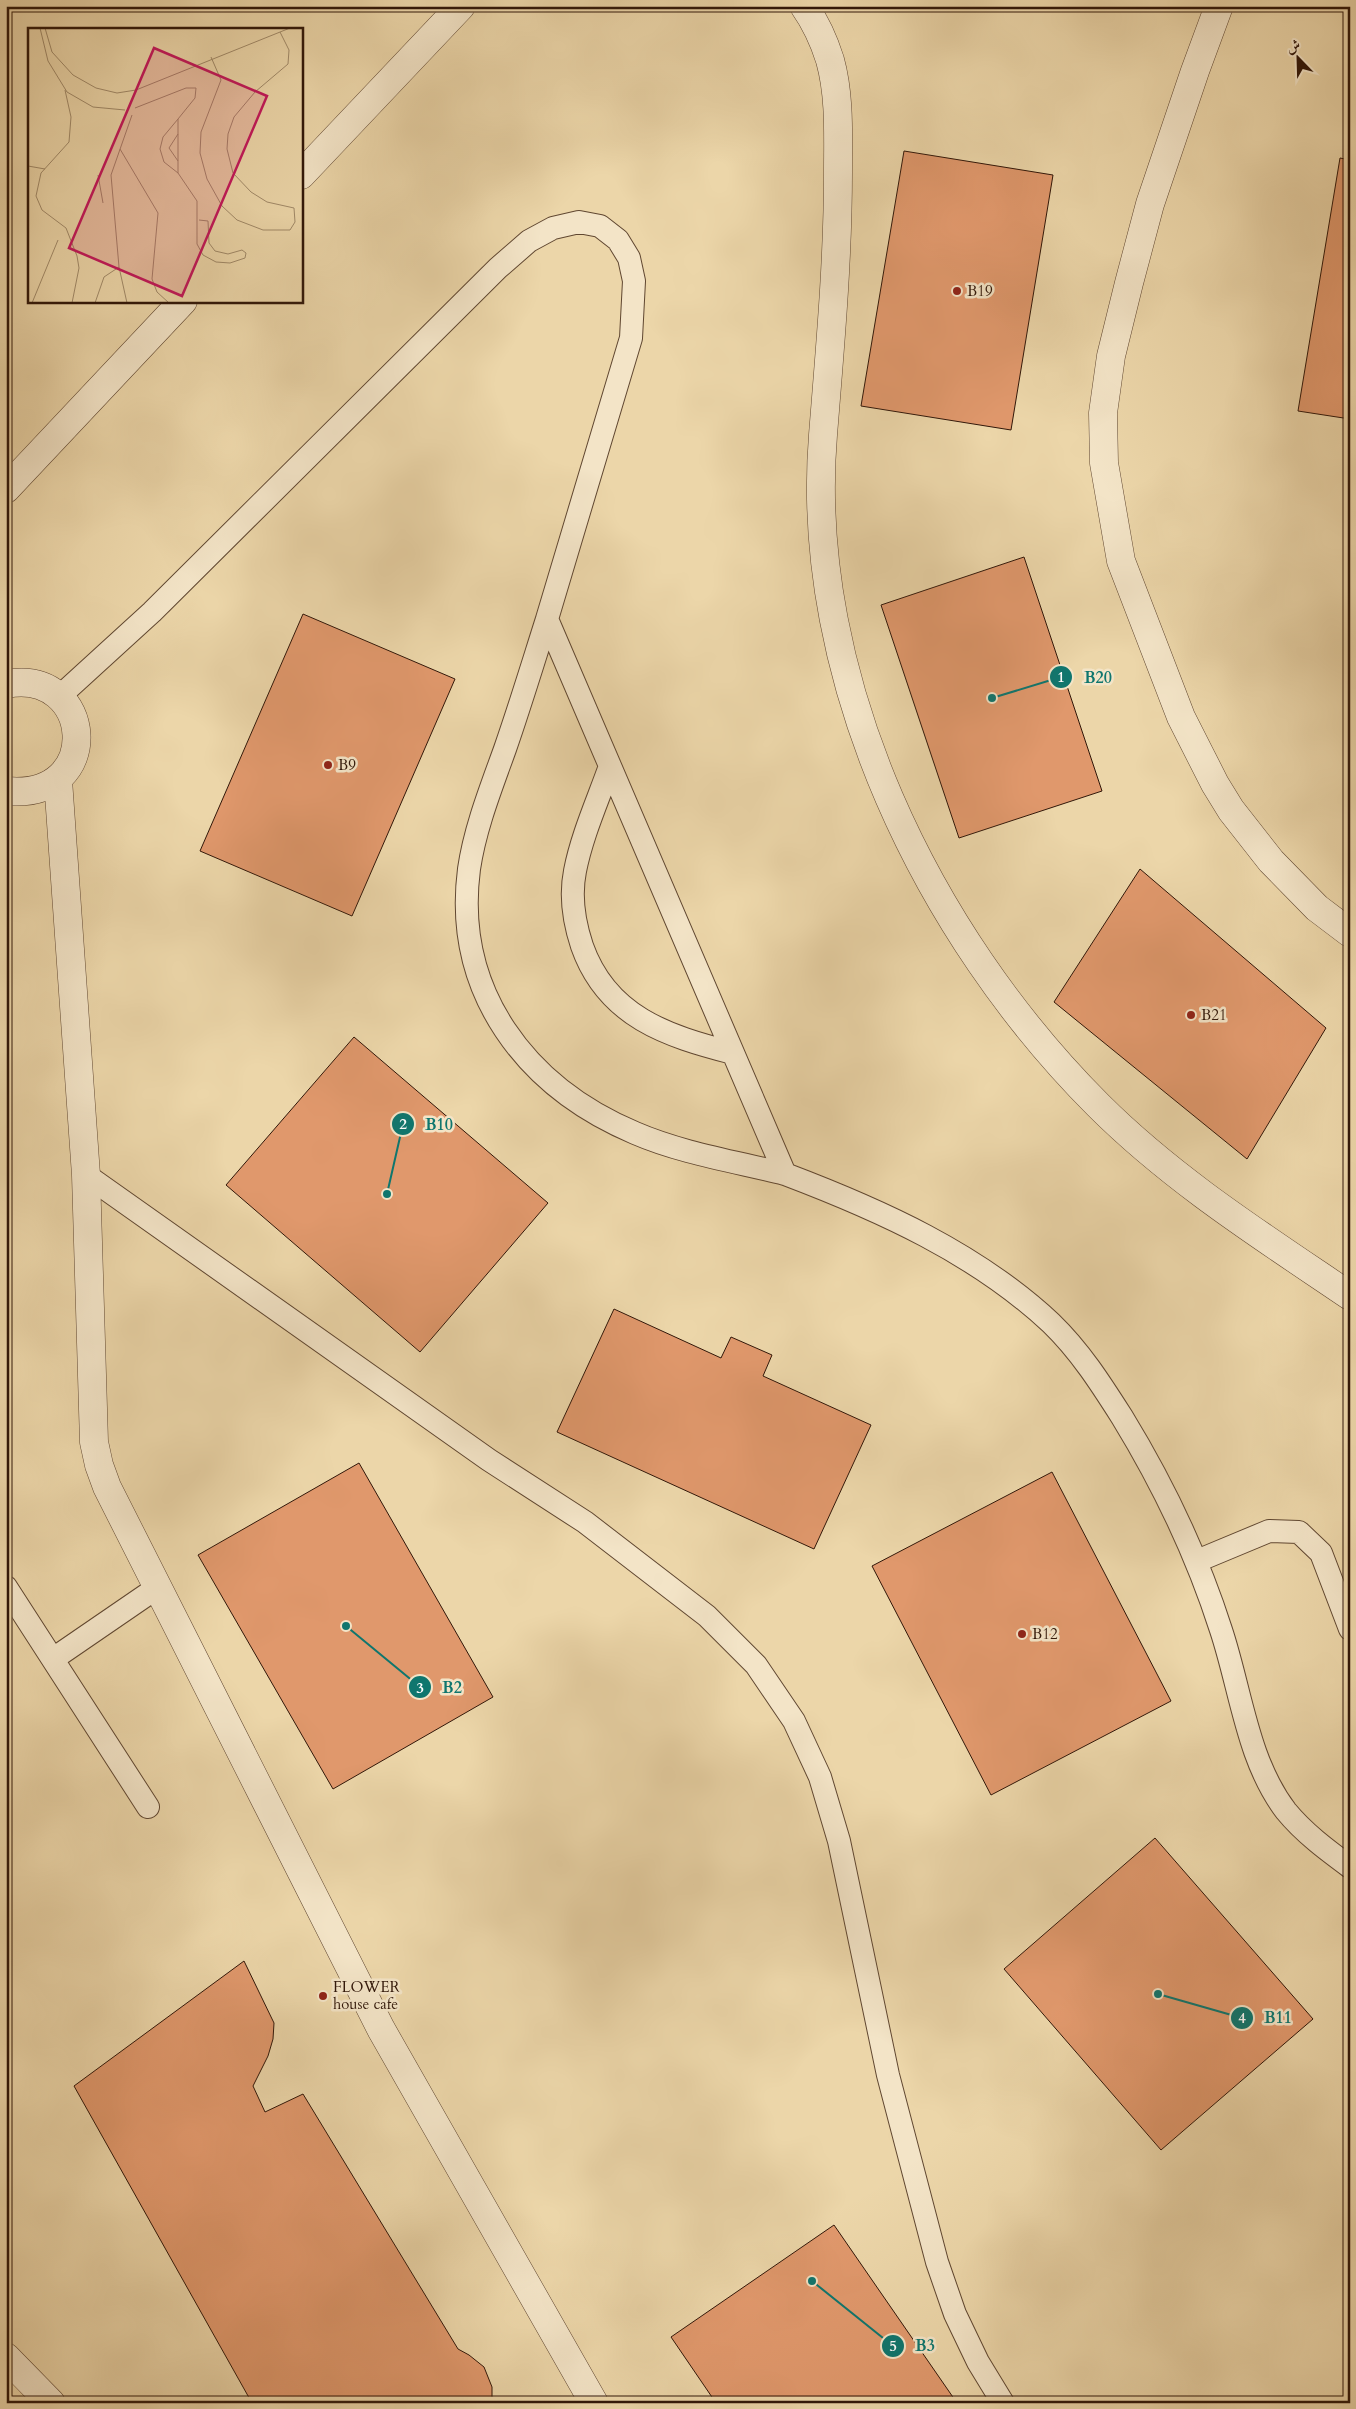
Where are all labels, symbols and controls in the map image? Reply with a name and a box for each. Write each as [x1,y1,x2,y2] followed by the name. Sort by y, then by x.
[28,28,302,302] inset map
[1274,32,1324,82] north arrow
[1283,35,1303,58] text: ش
[967,281,993,301] place label: B19
[951,285,963,297] marker: B19
[1049,662,1122,693] callout: B20
[1057,667,1065,687] text: 1
[1084,667,1112,689] text: B20
[338,755,356,775] place label: B9
[322,759,334,771] marker: B9
[1201,1005,1227,1025] place label: B21
[1185,1009,1197,1021] marker: B21
[390,1109,463,1140] callout: B10
[399,1114,407,1134] text: 2
[425,1114,453,1136] text: B10
[1032,1624,1058,1644] place label: B12
[1016,1628,1028,1640] marker: B12
[407,1672,472,1703] callout: B2
[442,1677,462,1699] text: B2
[416,1678,424,1698] text: 3
[333,1977,400,2014] place label: FLOWER house cafe
[317,1990,329,2002] marker: FLOWER house cafe
[1229,2002,1302,2033] callout: B11
[1264,2007,1292,2029] text: B11
[1238,2008,1246,2028] text: 4
[881,2330,945,2361] callout: B3
[915,2335,935,2357] text: B3
[889,2336,897,2356] text: 5

